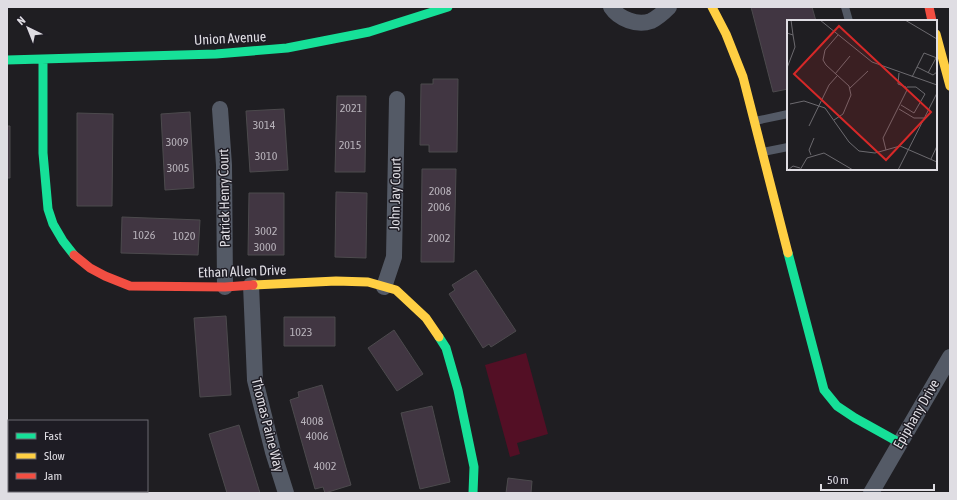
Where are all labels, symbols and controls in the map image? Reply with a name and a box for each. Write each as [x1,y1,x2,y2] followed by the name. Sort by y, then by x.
[8,8,48,48] north arrow
[15,14,28,27] text: N
[787,20,937,170] inset map
[193,28,267,48] street label: Union Avenue
[340,101,363,115] house number: 2021
[253,118,276,132] house number: 3014
[166,135,189,149] house number: 3009
[339,138,361,152] house number: 2015
[215,149,233,247] street label: Patrick Henry Court
[255,149,278,163] house number: 3010
[386,157,404,231] street label: John Jay Court
[167,161,189,175] house number: 3005
[429,184,452,198] house number: 2008
[428,200,451,214] house number: 2006
[255,224,277,238] house number: 3002
[133,228,156,242] house number: 1026
[173,229,196,243] house number: 1020
[428,231,450,245] house number: 2002
[254,240,277,254] house number: 3000
[198,261,286,281] street label: Ethan Allen Drive
[290,325,312,339] house number: 1023
[249,376,287,474] street label: Thomas Paine Way
[890,376,942,452] street label: Epiphany Drive
[301,414,324,428] house number: 4008
[8,420,148,492] legend
[44,429,62,443] text: Fast
[306,429,329,443] house number: 4006
[44,449,65,463] text: Slow
[314,459,336,473] house number: 4002
[821,466,934,492] scale bar
[44,469,62,483] text: Jam
[827,473,849,487] text: 50 m

